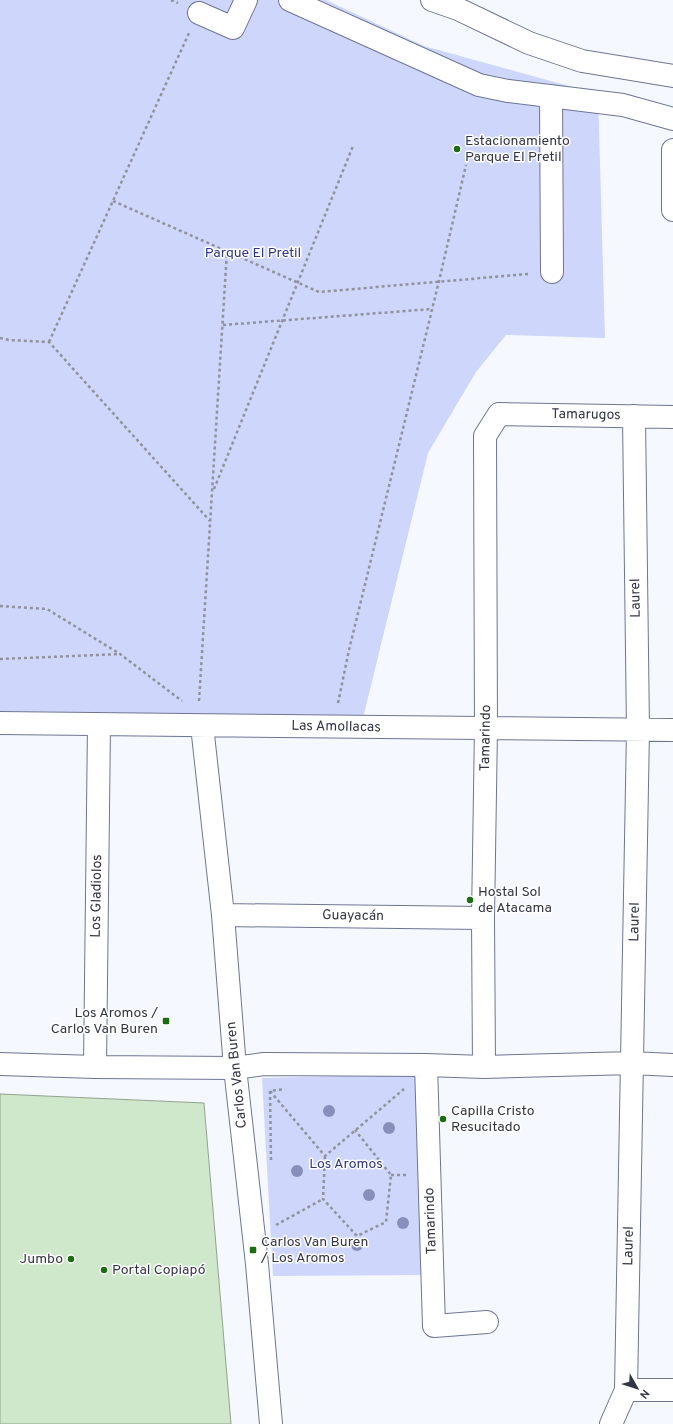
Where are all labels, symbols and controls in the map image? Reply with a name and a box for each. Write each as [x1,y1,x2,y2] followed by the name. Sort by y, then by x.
[465,133,570,166] place label: Estacionamiento Parque El Pretil
[452,144,462,154] marker: Estacionamiento Parque El Pretil
[205,245,301,262] park label: Parque El Pretil
[551,406,621,424] street label: Tamarugos
[627,578,645,618] street label: Laurel
[477,704,495,772] street label: Tamarindo
[291,718,381,736] street label: Las Amollacas
[88,854,106,938] street label: Los Gladiolos
[478,884,552,917] place label: Hostal Sol de Atacama
[465,895,475,905] marker: Hostal Sol de Atacama
[626,902,644,942] street label: Laurel
[322,907,384,925] street label: Guayacán
[51,1005,158,1038] place label: Los Aromos / Carlos Van Buren
[161,1016,171,1026] marker: Los Aromos / Carlos Van Buren
[223,1021,251,1129] street label: Carlos Van Buren
[451,1103,535,1136] place label: Capilla Cristo Resucitado
[438,1114,448,1124] marker: Capilla Cristo Resucitado
[309,1156,383,1173] park label: Los Aromos
[421,1187,441,1255] street label: Tamarindo
[620,1226,638,1266] street label: Laurel
[260,1234,368,1267] place label: Carlos Van Buren / Los Aromos
[248,1245,258,1255] marker: Carlos Van Buren / Los Aromos
[20,1251,63,1268] place label: Jumbo
[66,1254,76,1264] marker: Jumbo
[112,1262,206,1279] place label: Portal Copiapó
[99,1265,109,1275] marker: Portal Copiapó
[617,1368,657,1408] north arrow
[636,1386,652,1401] text: N

